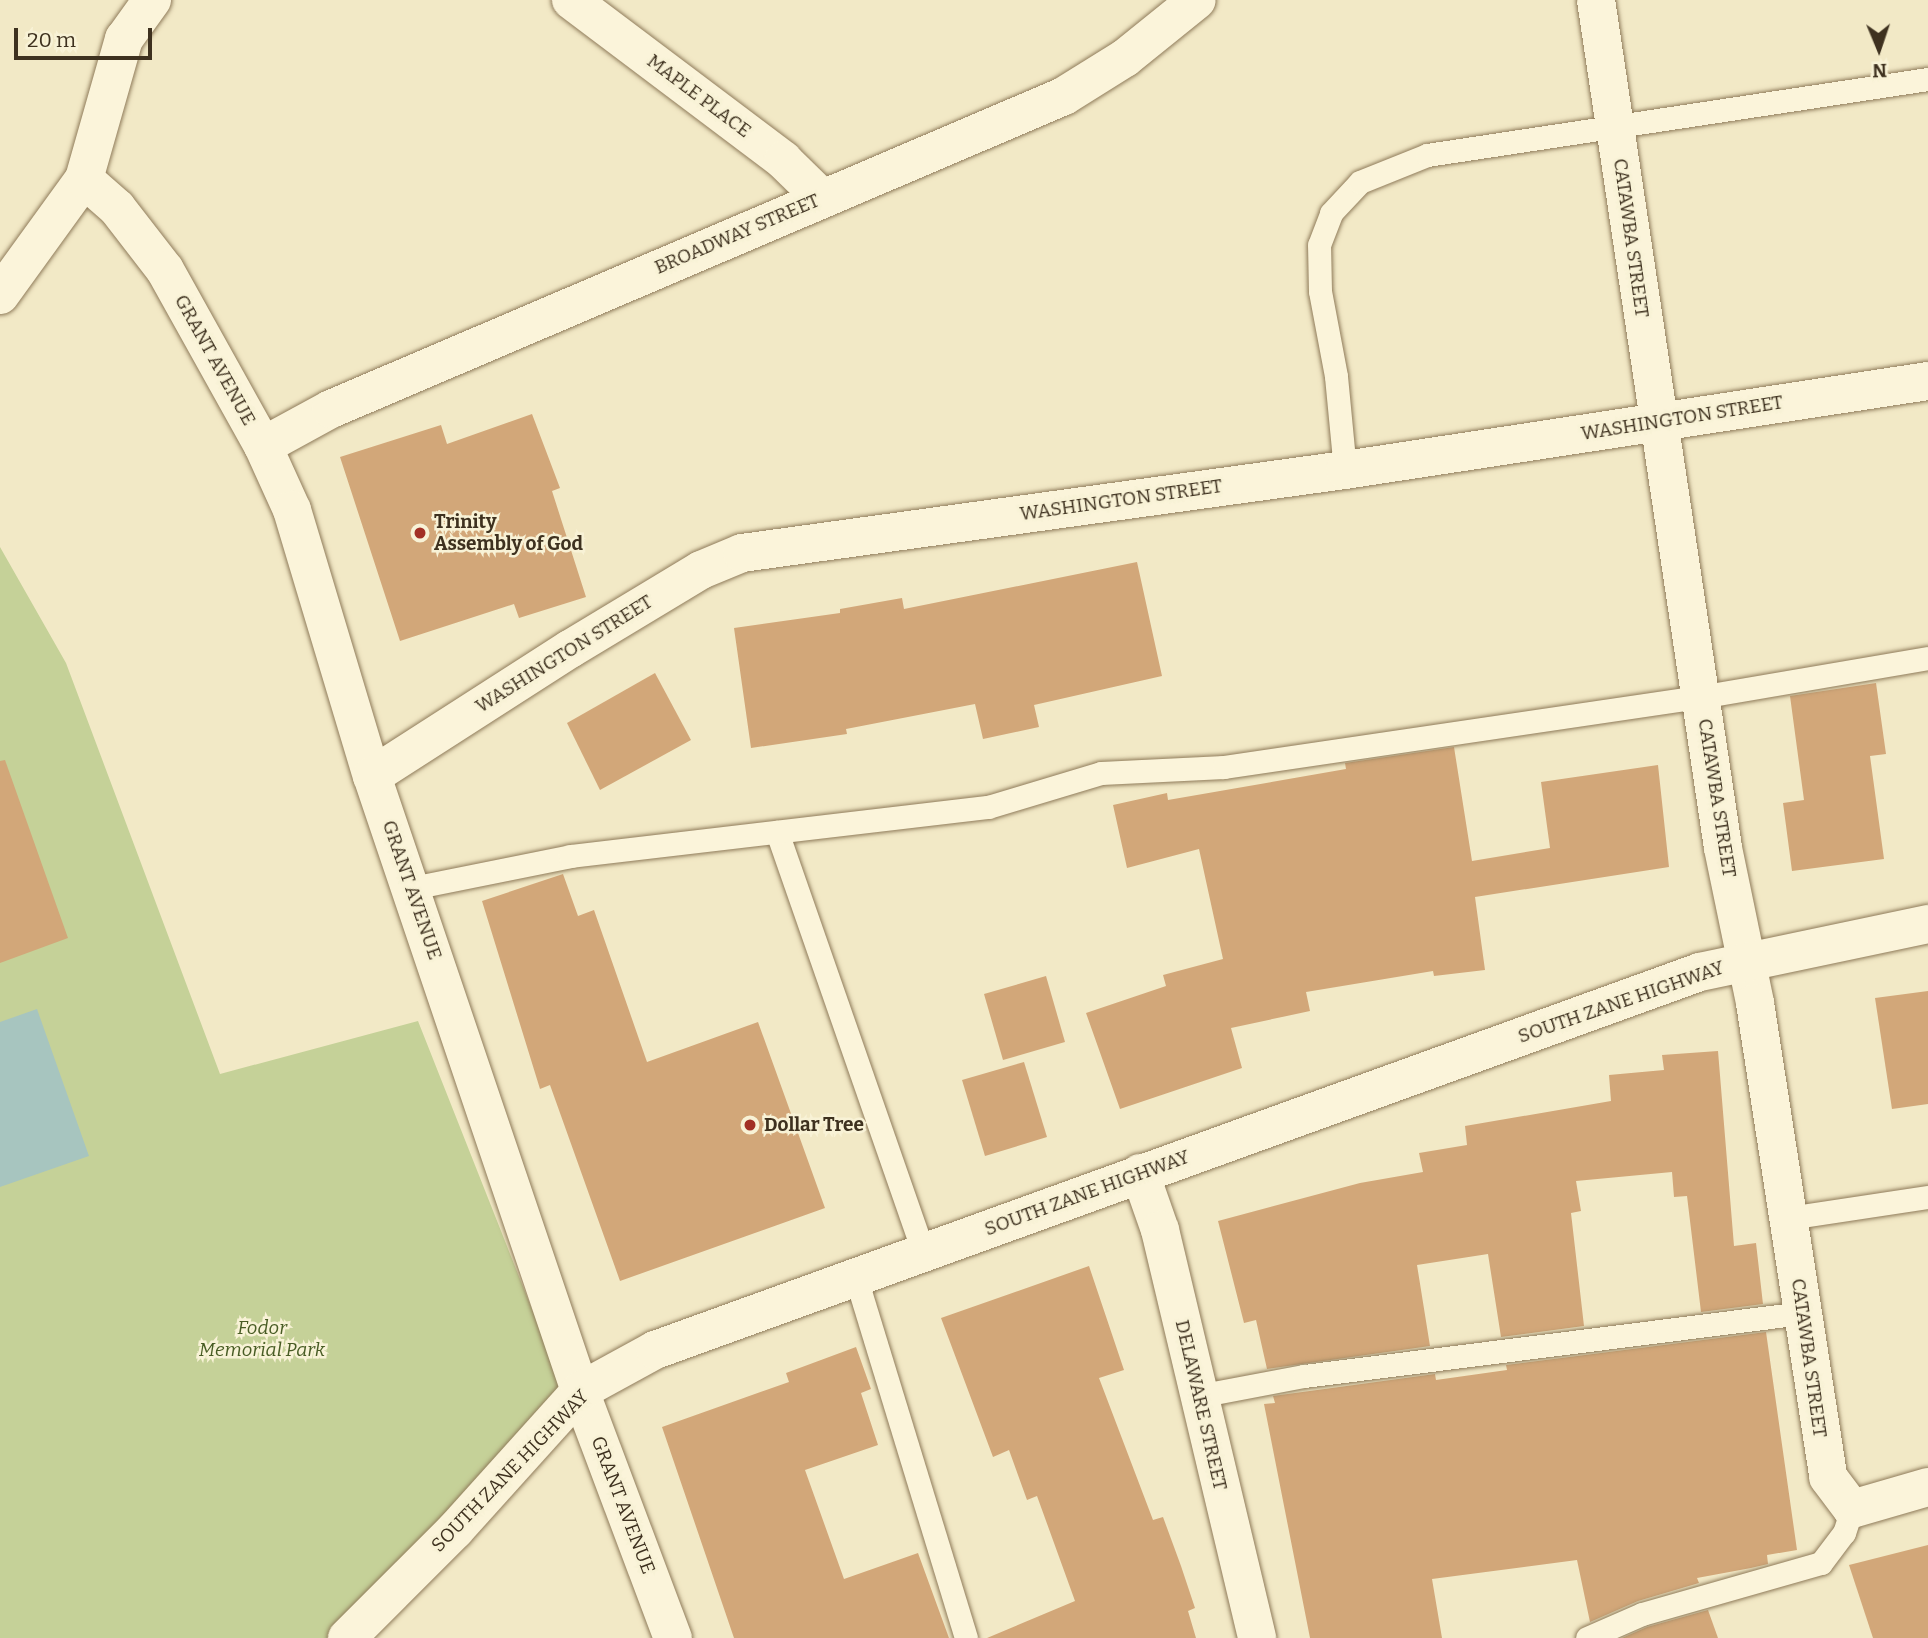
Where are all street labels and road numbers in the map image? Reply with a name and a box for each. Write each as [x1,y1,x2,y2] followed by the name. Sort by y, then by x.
[642,49,756,143] street label: MAPLE PLACE
[1609,157,1653,319] street label: CATAWBA STREET
[651,189,823,279] street label: BROADWAY STREET
[170,291,260,429] street label: GRANT AVENUE
[1579,391,1785,445] street label: WASHINGTON STREET
[1018,475,1224,525] street label: WASHINGTON STREET
[471,590,657,718] street label: WASHINGTON STREET
[1693,717,1741,879] street label: CATAWBA STREET
[377,817,447,963] street label: GRANT AVENUE
[1515,956,1727,1048] street label: SOUTH ZANE HIGHWAY
[981,1145,1193,1241] street label: SOUTH ZANE HIGHWAY
[1787,1277,1831,1439] street label: CATAWBA STREET
[1170,1318,1232,1492] street label: DELAWARE STREET
[427,1385,593,1557] street label: SOUTH ZANE HIGHWAY
[586,1433,660,1577] street label: GRANT AVENUE

